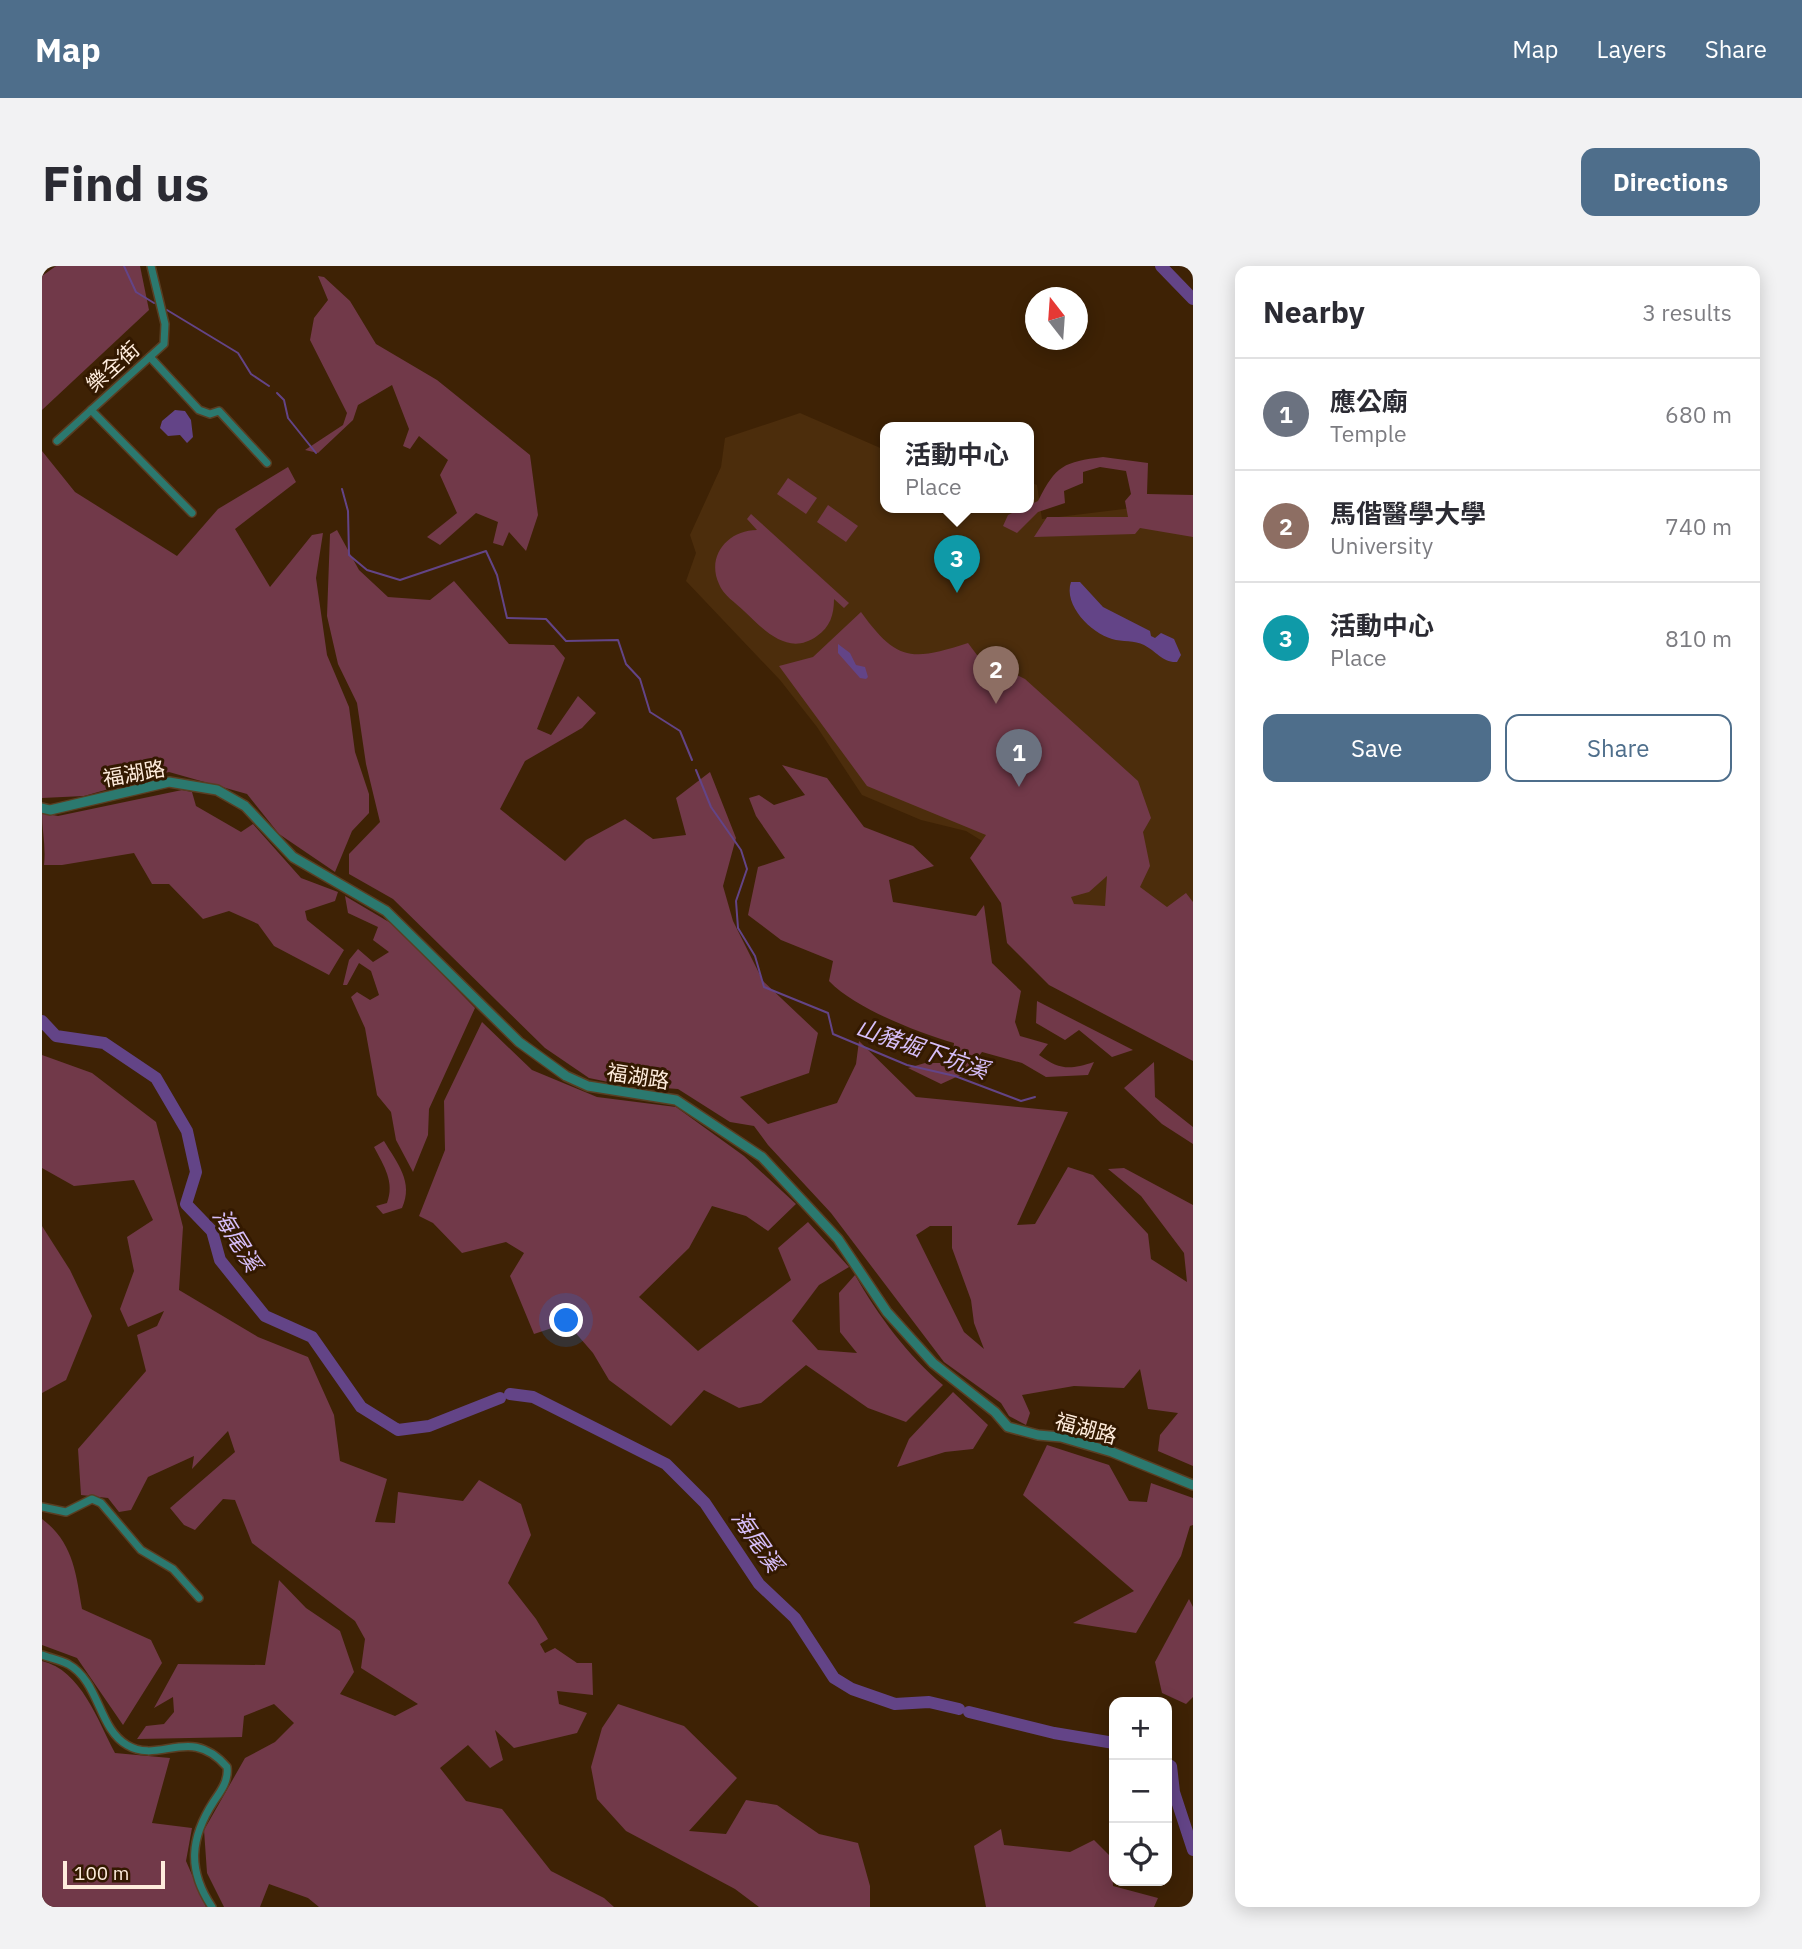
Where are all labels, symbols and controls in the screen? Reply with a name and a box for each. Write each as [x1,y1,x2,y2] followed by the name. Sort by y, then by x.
[35,28,101,71] text: Map
[1512,33,1559,65] text: Map
[1597,33,1667,65] text: Layers
[1705,33,1767,65] text: Share
[1581,148,1760,216] button: Directions
[42,151,209,214] text: Find us
[1025,287,1088,350] north arrow
[1263,292,1365,331] text: Nearby
[1642,297,1732,327] text: 3 results
[80,335,145,398] street label: 樂全街
[1330,384,1408,418] text: 應公廟
[1279,399,1293,429] text: 1
[1665,399,1732,429] text: 680 m
[1330,418,1407,448] text: Temple
[880,422,1034,513] popup
[905,437,1009,471] text: 活動中心
[905,471,962,501] text: Place
[1330,496,1486,530] text: 馬偕醫學大學
[1279,511,1293,541] text: 2
[1665,511,1732,541] text: 740 m
[1330,530,1433,560] text: University
[934,535,980,593] pin: 3
[1330,608,1434,642] text: 活動中心
[1279,623,1293,653] text: 3
[1665,623,1732,653] text: 810 m
[1330,642,1387,672] text: Place
[973,646,1019,704] pin: 2
[1263,714,1491,782] button: Save
[1505,714,1732,782] button: Share
[996,729,1042,787] pin: 1
[100,754,167,792] street label: 福湖路
[852,1011,995,1086] water label: 山豬堀下坑溪
[605,1057,671,1095] street label: 福湖路
[207,1202,270,1279] water label: 海尾溪
[549,1303,583,1337] your location
[1052,1406,1120,1450] street label: 福湖路
[726,1504,792,1580] water label: 海尾溪
[1109,1697,1172,1886] map controls
[1109,1697,1172,1760] button: +
[1109,1760,1172,1823] button: −
[1109,1823,1172,1886] button: locate
[63,1858,164,1890] scale bar
[74,1861,129,1885] text: 100 m

